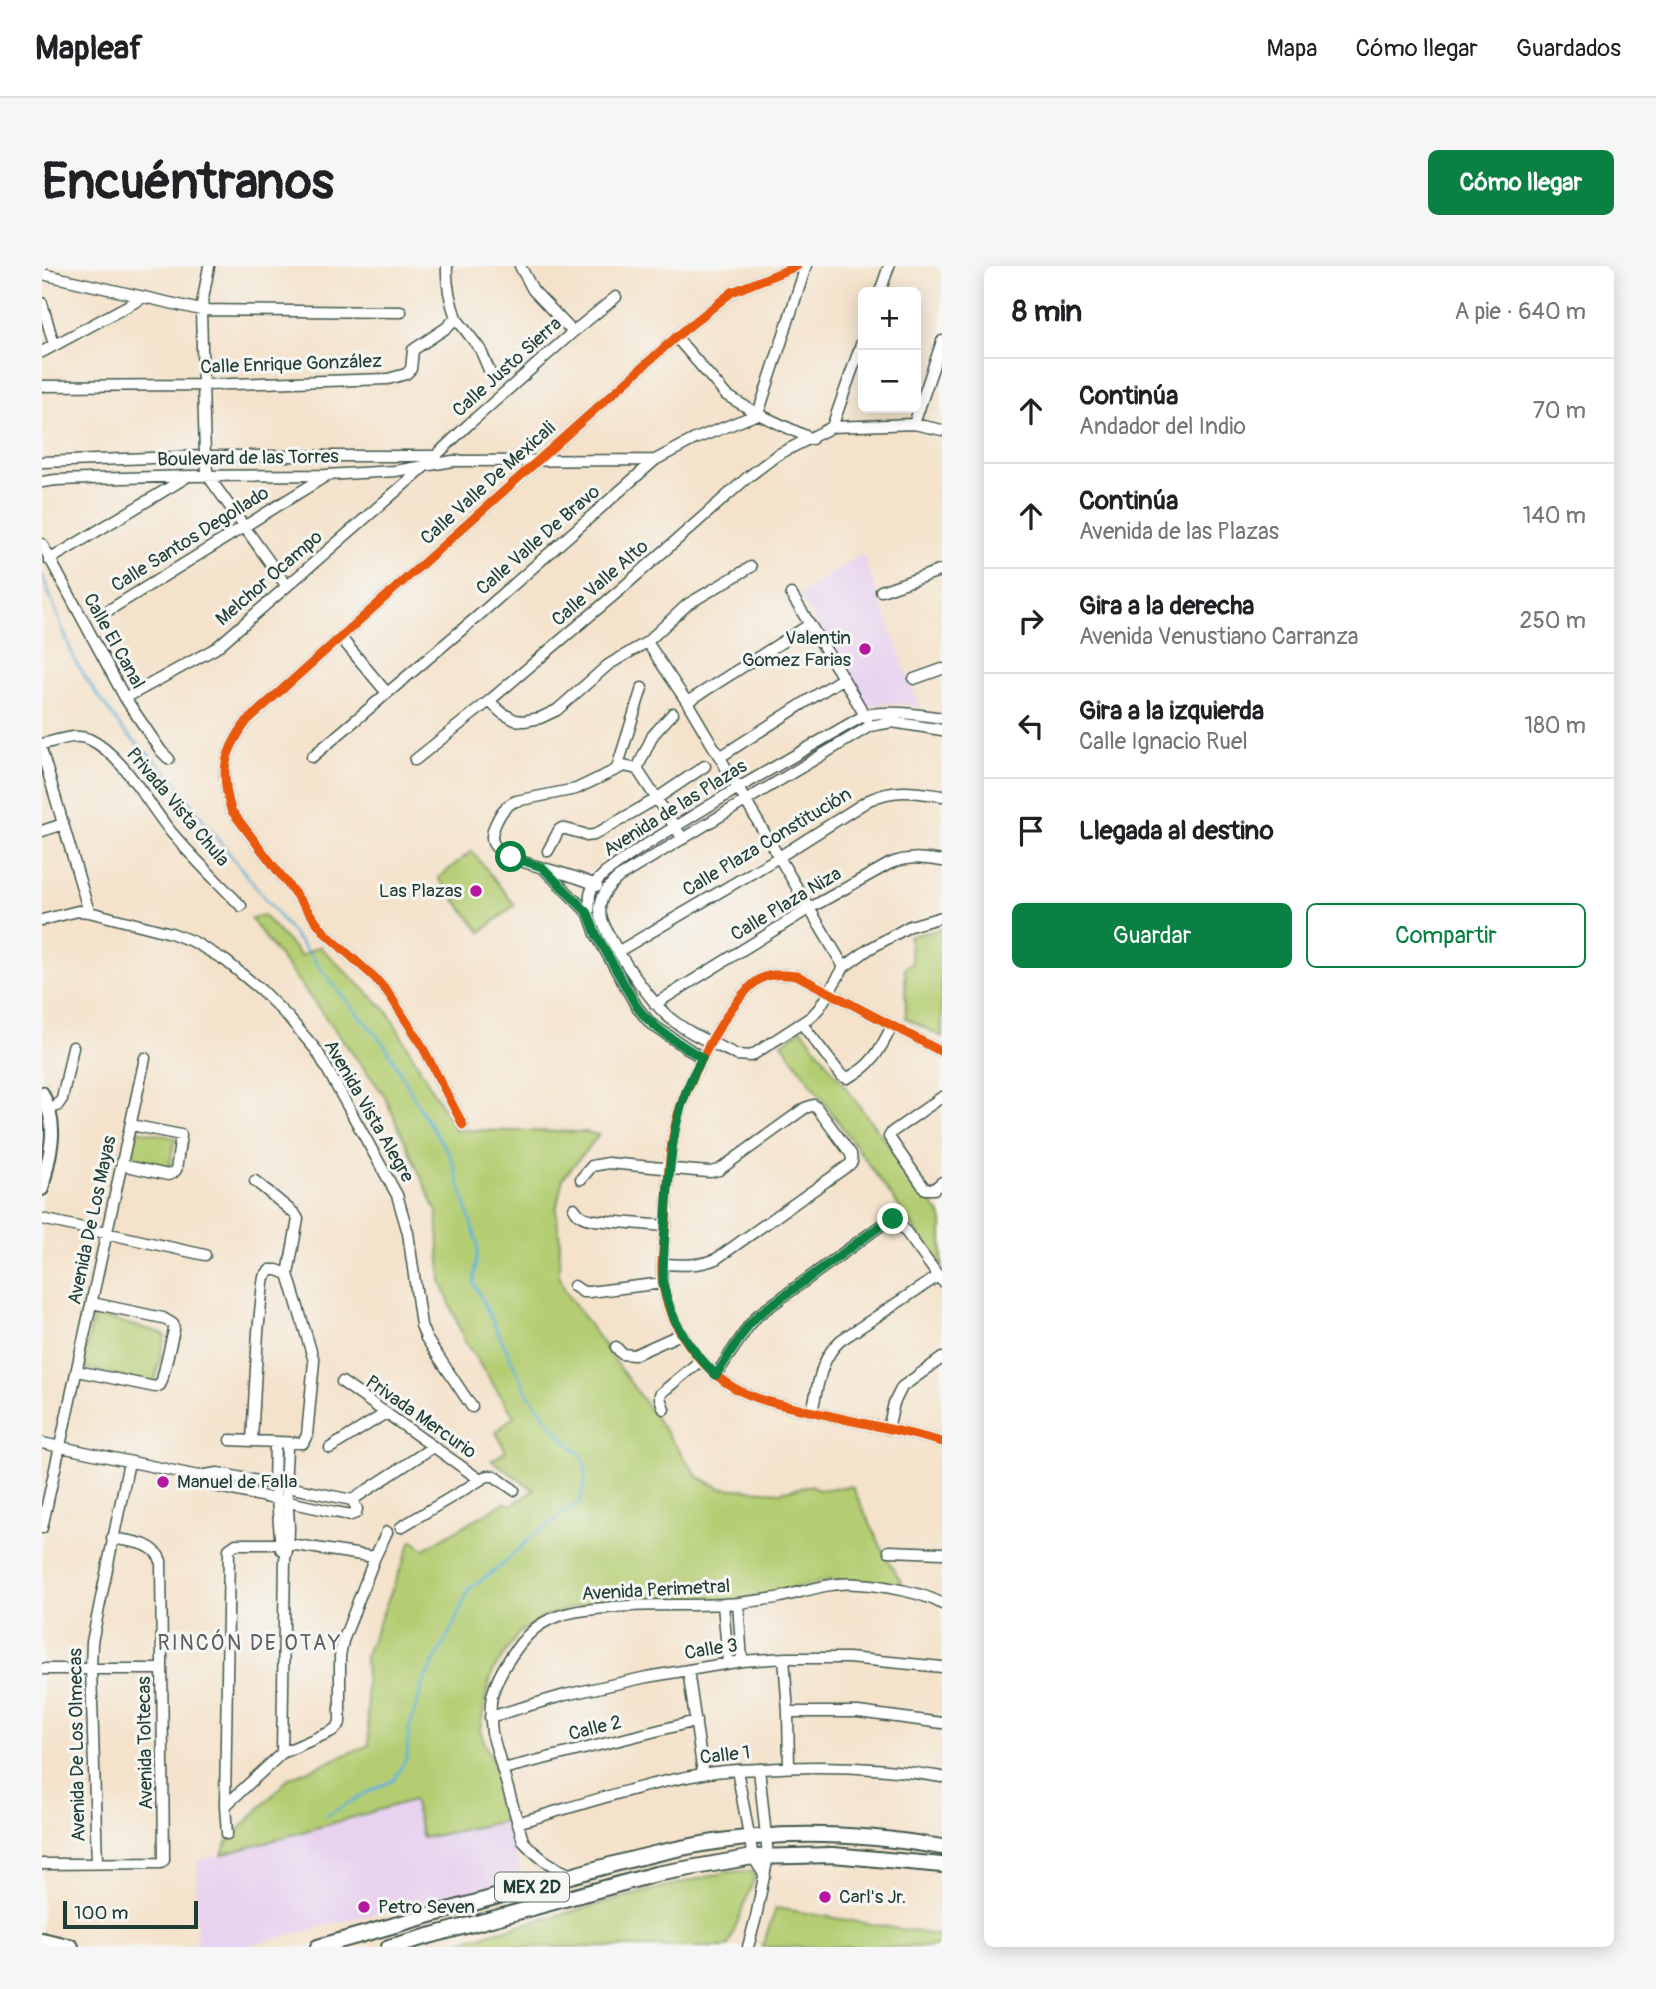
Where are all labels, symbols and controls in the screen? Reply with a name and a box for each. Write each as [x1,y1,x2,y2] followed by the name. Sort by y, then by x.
[35,28,143,69] text: Mapleaf
[1267,34,1318,63] text: Mapa
[1356,34,1478,63] text: Cómo llegar
[1516,34,1621,63] text: Guardados
[1428,150,1614,215] button: Cómo llegar
[42,152,334,213] text: Encuéntranos
[858,287,921,413] map controls
[858,287,921,350] button: +
[1012,293,1082,330] text: 8 min
[1455,297,1586,326] text: A pie · 640 m
[448,312,567,422] street label: Calle Justo Sierra
[200,349,382,379] street label: Calle Enrique González
[858,350,921,413] button: −
[1079,380,1178,412] text: Continúa
[1012,392,1050,430] icon: ahead
[1533,396,1586,425] text: 70 m
[1079,412,1246,441] text: Andador del Indio
[415,416,561,550] street label: Calle Valle De Mexicali
[157,444,339,472] street label: Boulevard de las Torres
[471,480,605,600] street label: Calle Valle De Bravo
[107,481,273,597] street label: Calle Santos Degollado
[1079,485,1178,517] text: Continúa
[1012,497,1050,535] icon: ahead
[1523,501,1586,530] text: 140 m
[1079,517,1279,546] text: Avenida de las Plazas
[211,525,327,631] street label: Melchor Ocampo
[547,534,653,632] street label: Calle Valle Alto
[78,589,150,693] street label: Calle El Canal
[1079,590,1254,622] text: Gira a la derecha
[1012,602,1050,640] icon: right
[1520,606,1586,635] text: 250 m
[1079,622,1359,651] text: Avenida Venustiano Carranza
[742,626,851,672] place label: Valentin Gomez Farias
[857,641,873,657] marker: Valentin Gomez Farias
[1079,695,1264,727] text: Gira a la izquierda
[1012,707,1050,745] icon: left
[1524,711,1586,740] text: 180 m
[1079,727,1248,756] text: Calle Ignacio Ruel
[121,743,235,871] street label: Privada Vista Chula
[599,754,752,862] street label: Avenida de las Plazas
[678,782,856,902] street label: Calle Plaza Constitución
[1012,812,1050,850] icon: arrive
[1079,815,1274,847] text: Llegada al destino
[495,841,526,872] route start
[726,862,846,946] street label: Calle Plaza Niza
[379,879,462,903] place label: Las Plazas
[468,883,484,899] marker: Las Plazas
[1012,903,1292,968] button: Guardar
[1306,903,1586,968] button: Compartir
[318,1035,420,1187] street label: Avenida Vista Alegre
[62,1133,122,1307] street label: Avenida De Los Mayas
[877,1203,908,1234] route end
[361,1370,481,1464] street label: Privada Mercurio
[177,1470,297,1494] place label: Manuel de Falla
[155,1474,171,1490] marker: Manuel de Falla
[581,1574,731,1606] street label: Avenida Perimetral
[158,1629,343,1657] district label: RINCÓN DE OTAY
[683,1633,739,1665] street label: Calle 3
[63,1647,91,1842] street label: Avenida De Los Olmecas
[132,1676,158,1810] street label: Avenida Toltecas
[566,1710,624,1746] street label: Calle 2
[699,1740,751,1770] street label: Calle 1
[495,1872,569,1902] road number: MEX 2D
[839,1885,906,1909] place label: Carl's Jr.
[817,1889,833,1905] marker: Carl's Jr.
[378,1895,475,1919] place label: Petro Seven
[63,1898,198,1930] scale bar
[356,1899,372,1915] marker: Petro Seven
[74,1901,128,1925] text: 100 m

